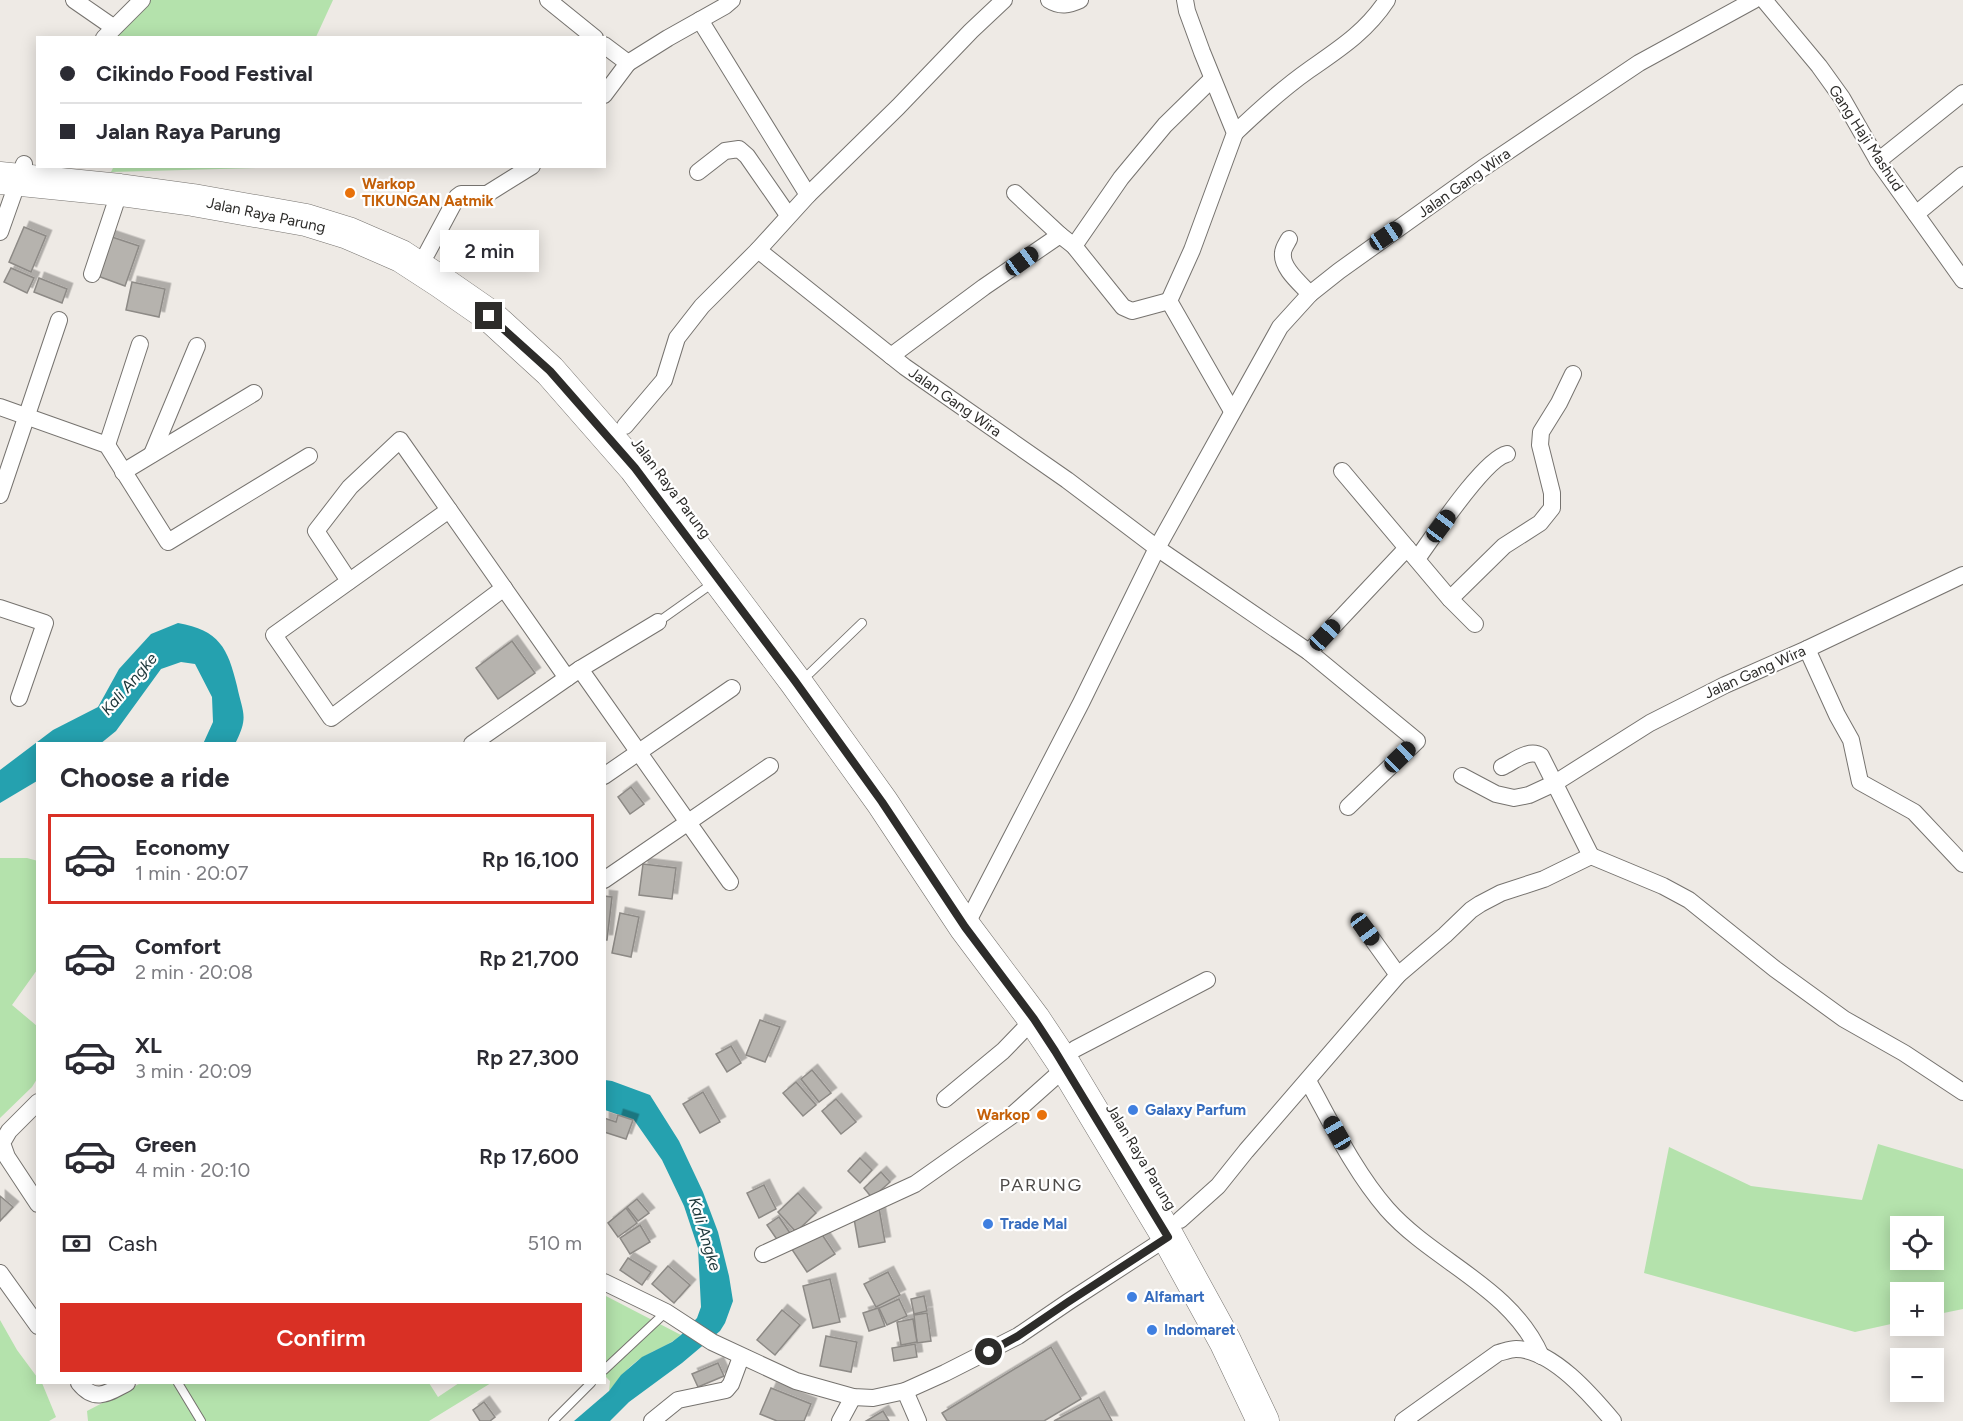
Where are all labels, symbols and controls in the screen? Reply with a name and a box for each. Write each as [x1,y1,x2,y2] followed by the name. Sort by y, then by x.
[96,60,313,87] text: Cikindo Food Festival
[1825,82,1907,194] street label: Gang Haji Mashud
[96,118,281,145] text: Jalan Raya Parung
[1414,144,1514,222] street label: Jalan Gang Wira
[362,175,494,210] place label: Warkop TIKUNGAN Aatmik
[343,186,357,200] marker: Warkop TIKUNGAN Aatmik
[205,194,327,236] street label: Jalan Raya Parung
[1366,218,1406,254] car
[440,229,538,271] callout: 2 min
[465,239,514,263] text: 2 min
[1002,243,1042,279] car
[475,302,502,329] route end
[905,363,1005,441] street label: Jalan Gang Wira
[627,434,715,542] street label: Jalan Raya Parung
[1423,506,1459,546] car
[1306,616,1344,654] car
[1702,642,1808,702] street label: Jalan Gang Wira
[97,649,161,719] water label: Kali Angke
[1381,738,1419,776] car
[60,761,229,794] text: Choose a ride
[63,832,117,886] icon: car
[135,834,230,861] text: Economy
[482,846,579,873] text: Rp 16,100
[135,861,249,885] text: 1 min · 20:07
[1347,909,1383,949] car
[63,931,117,985] icon: car
[135,933,221,960] text: Comfort
[479,945,579,972] text: Rp 21,700
[135,960,253,984] text: 2 min · 20:08
[63,1030,117,1084] icon: car
[135,1032,162,1059] text: XL
[476,1044,579,1071] text: Rp 27,300
[135,1059,252,1083] text: 3 min · 20:09
[1102,1100,1180,1214] street label: Jalan Raya Parung
[1145,1101,1246,1119] place label: Galaxy Parfum
[1126,1103,1140,1117] marker: Galaxy Parfum
[977,1106,1030,1124] place label: Warkop
[1035,1108,1049,1122] marker: Warkop
[1320,1113,1354,1153] car
[63,1129,117,1183] icon: car
[135,1131,197,1158] text: Green
[479,1143,579,1170] text: Rp 17,600
[135,1158,250,1182] text: 4 min · 20:10
[999,1174,1083,1196] district label: PARUNG
[685,1195,725,1273] water label: Kali Angke
[1000,1215,1067,1233] place label: Trade Mal
[1890,1216,1944,1402] map controls
[1890,1216,1944,1270] button: locate
[981,1217,995,1231] marker: Trade Mal
[60,1227,93,1260] icon: cash
[108,1230,158,1257] text: Cash
[527,1231,582,1255] text: 510 m
[1890,1282,1944,1336] button: +
[1144,1288,1205,1306] place label: Alfamart
[1125,1290,1139,1304] marker: Alfamart
[60,1303,582,1372] button: Confirm
[1164,1321,1236,1339] place label: Indomaret
[1145,1323,1159,1337] marker: Indomaret
[975,1338,1002,1365] route start
[1890,1348,1944,1402] button: −

